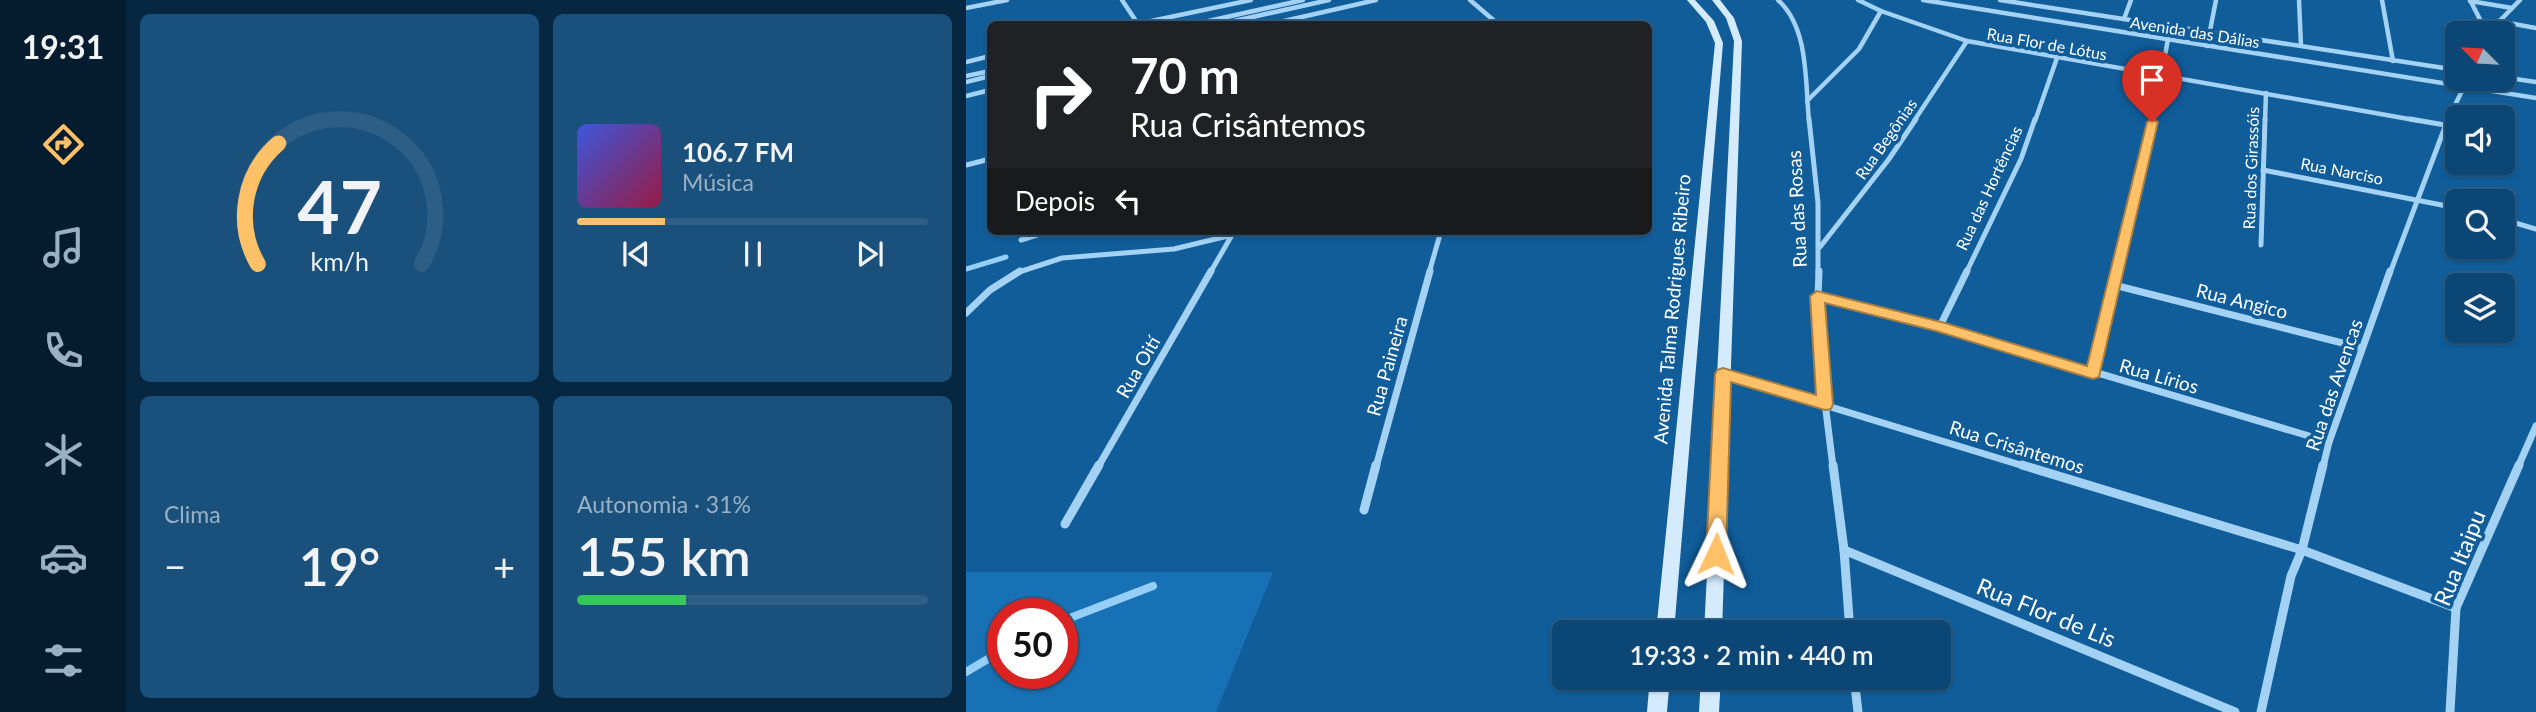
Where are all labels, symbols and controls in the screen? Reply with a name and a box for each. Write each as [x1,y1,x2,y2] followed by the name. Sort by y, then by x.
[2129,12,2261,51] street label: Avenida das Dálias
[2445,21,2515,91] north arrow
[2445,21,2515,343] map controls
[1986,24,2109,63] street label: Rua Flor de Lótus
[22,27,104,66] text: 19:31
[1130,46,1240,104] text: 70 m
[1015,49,1106,140] icon: right
[2122,50,2182,122] pin
[2133,61,2171,99] icon: arrive
[1851,95,1920,183] street label: Rua Begônias
[1130,105,1366,144] text: Rua Crisântemos
[2445,105,2515,175] button: sound
[2239,106,2262,230] street label: Rua dos Girassóis
[39,120,88,169] icon: directions
[1951,123,2026,253] street label: Rua das Hortências
[682,136,794,168] text: 106.7 FM
[1782,150,1811,268] street label: Rua das Rosas
[2299,153,2385,188] street label: Rua Narciso
[297,163,382,251] text: 47
[682,168,754,196] text: Música
[1648,173,1695,445] street label: Avenida Talma Rodrigues Ribeiro
[1109,182,1147,220] icon: left
[1015,185,1095,217] text: Depois
[2445,189,2515,259] button: search
[39,223,88,272] icon: music
[617,235,655,273] icon: previous
[734,235,772,273] icon: pause
[851,235,889,273] icon: next
[310,246,369,276] text: km/h
[2445,273,2515,343] button: layers
[2194,278,2290,323] street label: Rua Angico
[1361,313,1412,419] street label: Rua Paineira
[2300,316,2367,454] street label: Rua das Avencas
[39,326,88,375] icon: phone
[1111,331,1165,402] street label: Rua Oití
[2117,353,2201,398] street label: Rua Lírios
[1947,415,2087,478] street label: Rua Crisântemos
[39,430,88,479] icon: climate
[577,490,751,518] text: Autonomia · 31%
[164,500,221,528] text: Clima
[2427,506,2491,610] street label: Rua Itaipu
[1679,517,1753,591] position arrow
[577,525,751,587] text: 155 km
[39,533,88,582] icon: car
[299,535,380,597] text: 19°
[164,543,186,589] text: −
[493,543,515,589] text: +
[1973,571,2120,653] street label: Rua Flor de Lis
[987,598,1078,689] speed limit sign: 50
[39,636,88,685] icon: filters
[1629,639,1874,671] text: 19:33 · 2 min · 440 m

